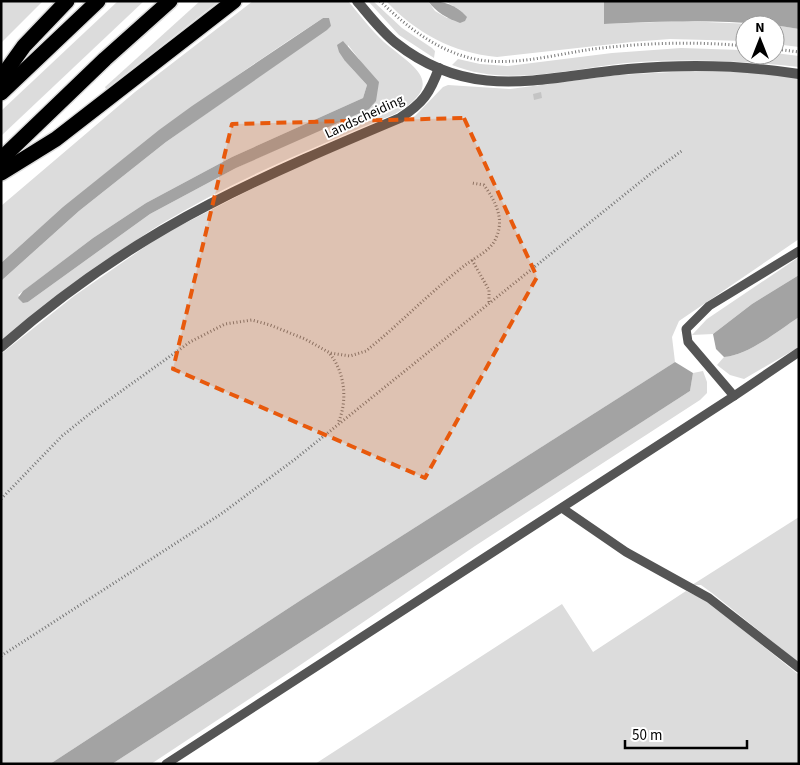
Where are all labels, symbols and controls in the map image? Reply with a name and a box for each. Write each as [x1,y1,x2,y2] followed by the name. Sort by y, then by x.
[735,15,785,65] north arrow
[755,18,765,38] text: N
[321,90,407,144] street label: Landscheiding
[625,718,748,750] scale bar
[632,725,662,746] text: 50 m

